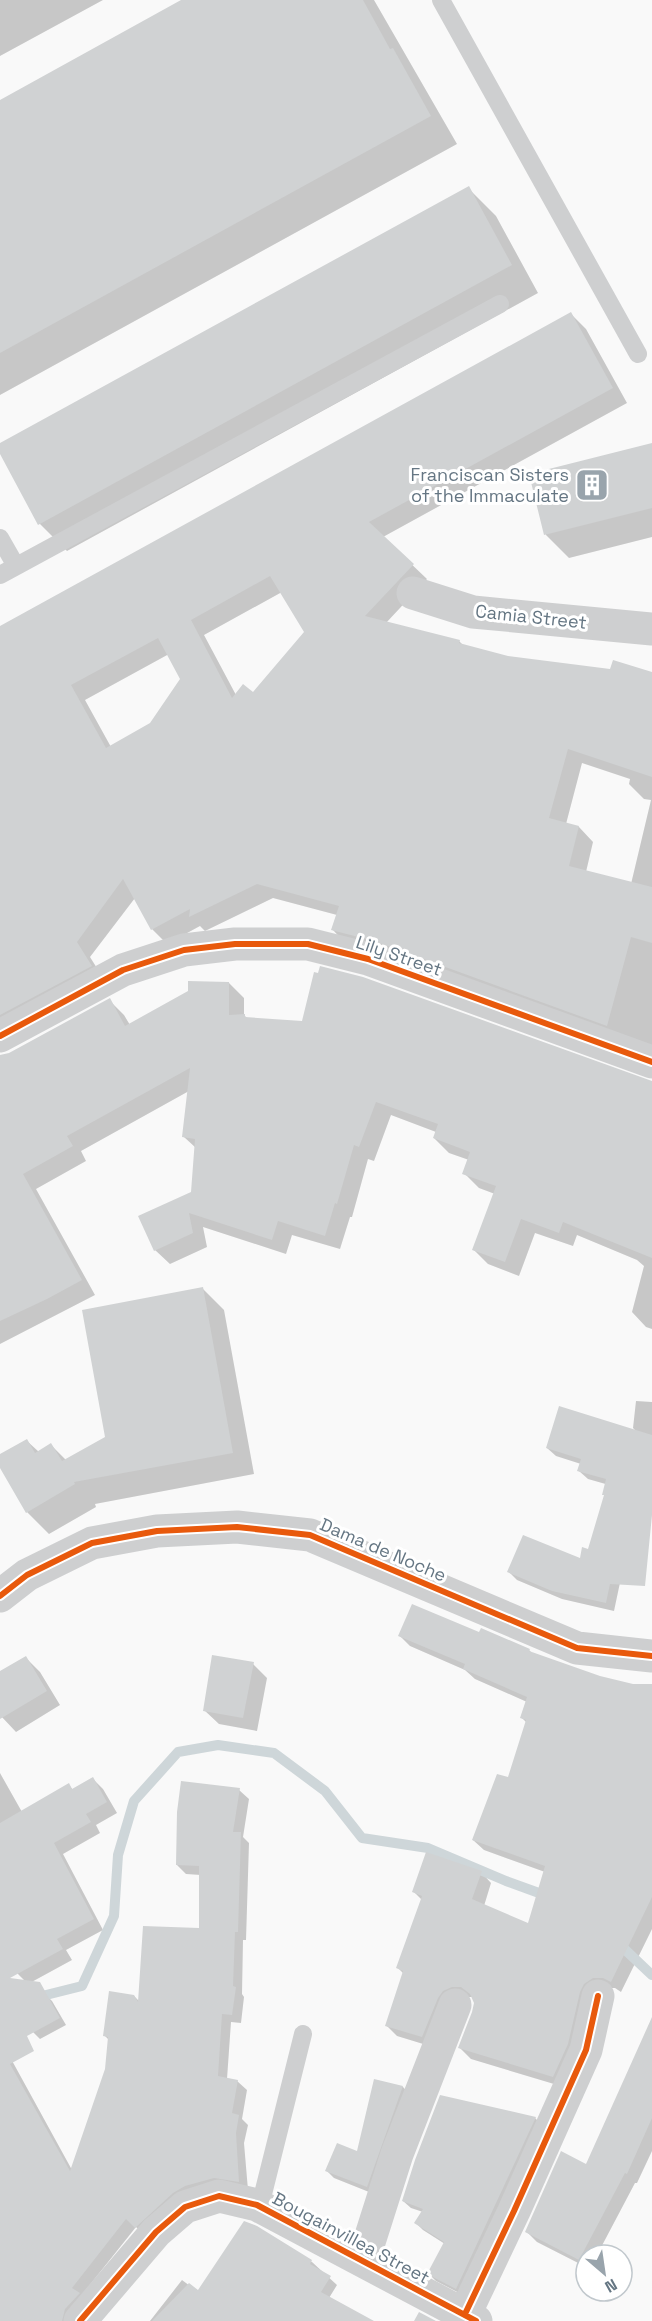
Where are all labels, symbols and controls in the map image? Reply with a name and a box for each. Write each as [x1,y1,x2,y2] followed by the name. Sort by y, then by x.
[411,463,569,507] place label: Franciscan Sisters of the Immaculate
[574,467,610,503] building icon: Franciscan Sisters of the Immaculate
[474,599,588,634] street label: Camia Street
[353,930,445,981] street label: Lily Street
[316,1513,450,1587] street label: Dama de Noche
[269,2186,434,2289] street label: Bougainvillea Street
[574,2243,634,2303] north arrow
[601,2274,621,2297] text: N

